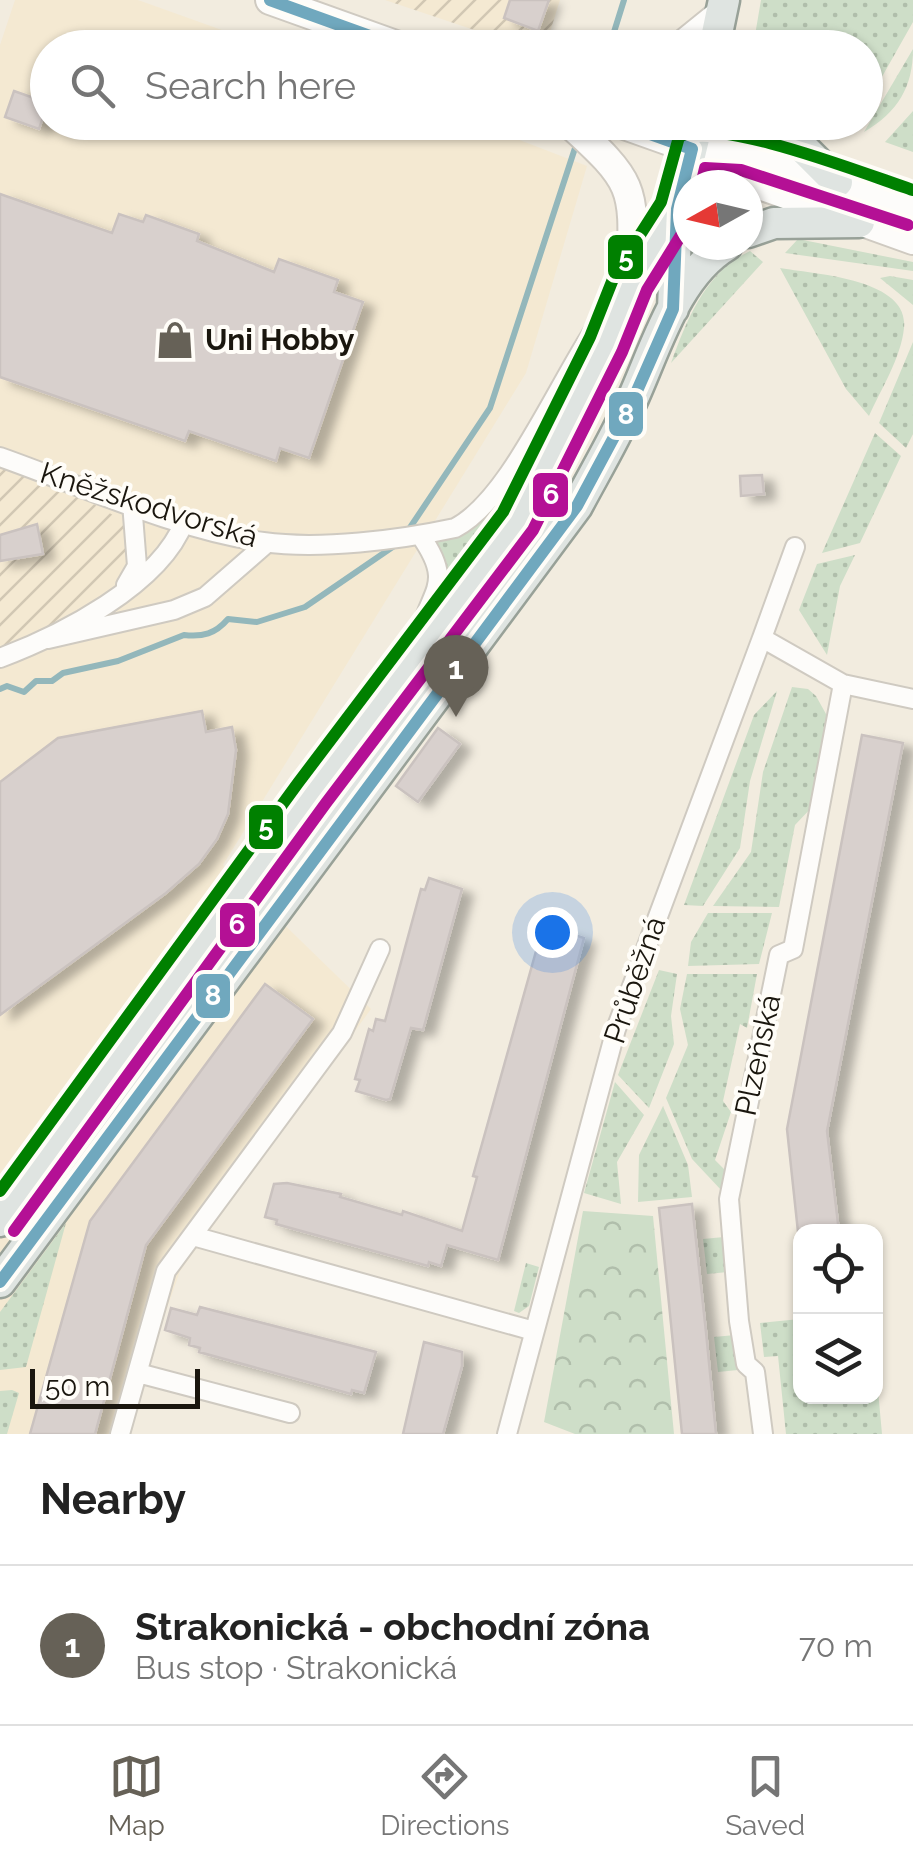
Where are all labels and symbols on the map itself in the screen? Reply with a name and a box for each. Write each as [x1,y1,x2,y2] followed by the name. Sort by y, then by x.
[673,170,763,260] north arrow
[606,233,645,281] line badge: 5
[618,241,634,274] text: 5
[154,319,196,361] shop icon: Uni Hobby
[205,322,355,357] place label: Uni Hobby
[607,390,645,438] line badge: 8
[618,398,634,431] text: 8
[36,455,262,554] street label: Kněžskodvorská
[531,471,570,519] line badge: 6
[543,478,560,511] text: 6
[424,634,488,717] pin: 1
[247,803,285,851] line badge: 5
[258,810,274,843] text: 5
[218,901,257,949] line badge: 6
[527,907,578,958] your location
[229,908,246,941] text: 6
[597,912,672,1048] street label: Průběžná
[194,972,232,1020] line badge: 8
[205,979,221,1012] text: 8
[728,991,787,1119] street label: Plzeňská
[30,1364,200,1408] scale bar

